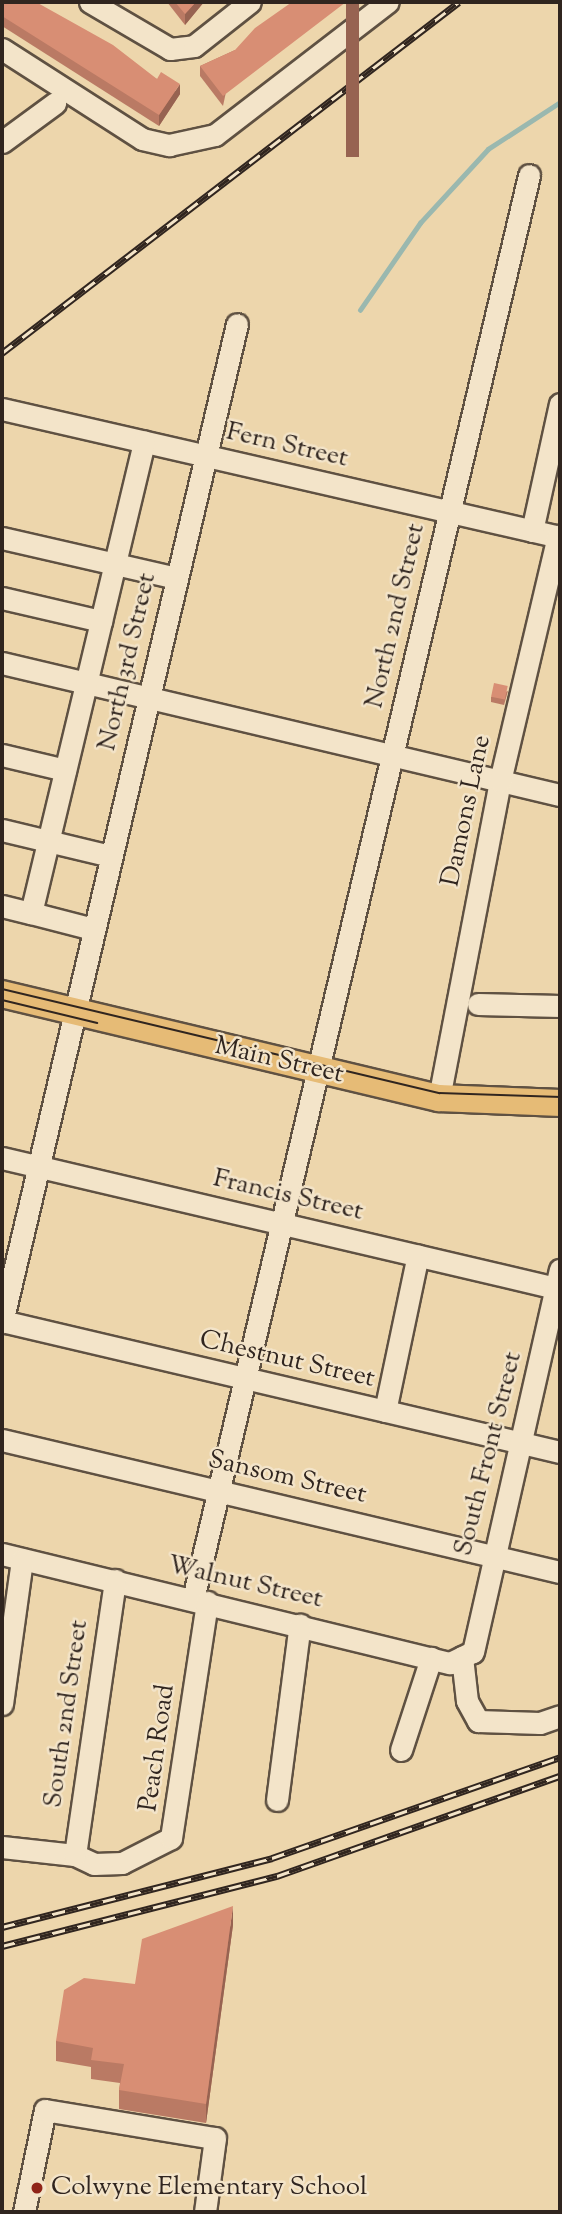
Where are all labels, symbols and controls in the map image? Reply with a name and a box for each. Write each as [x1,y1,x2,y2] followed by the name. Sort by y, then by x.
[223,417,351,475] street label: Fern Street
[360,521,432,711] street label: North 2nd Street
[92,570,164,754] street label: North 3rd Street
[436,732,498,890] street label: Damons Lane
[212,1031,346,1091] street label: Main Street
[210,1164,366,1228] street label: Francis Street
[196,1325,378,1395] street label: Chestnut Street
[449,1349,529,1559] street label: South Front Street
[205,1445,369,1511] street label: Sansom Street
[164,1550,326,1616] street label: Walnut Street
[38,1618,96,1810] street label: South 2nd Street
[134,1682,182,1814] street label: Peach Road
[51,2172,367,2204] place label: Colwyne Elementary School
[29,2180,45,2196] marker: Colwyne Elementary School

